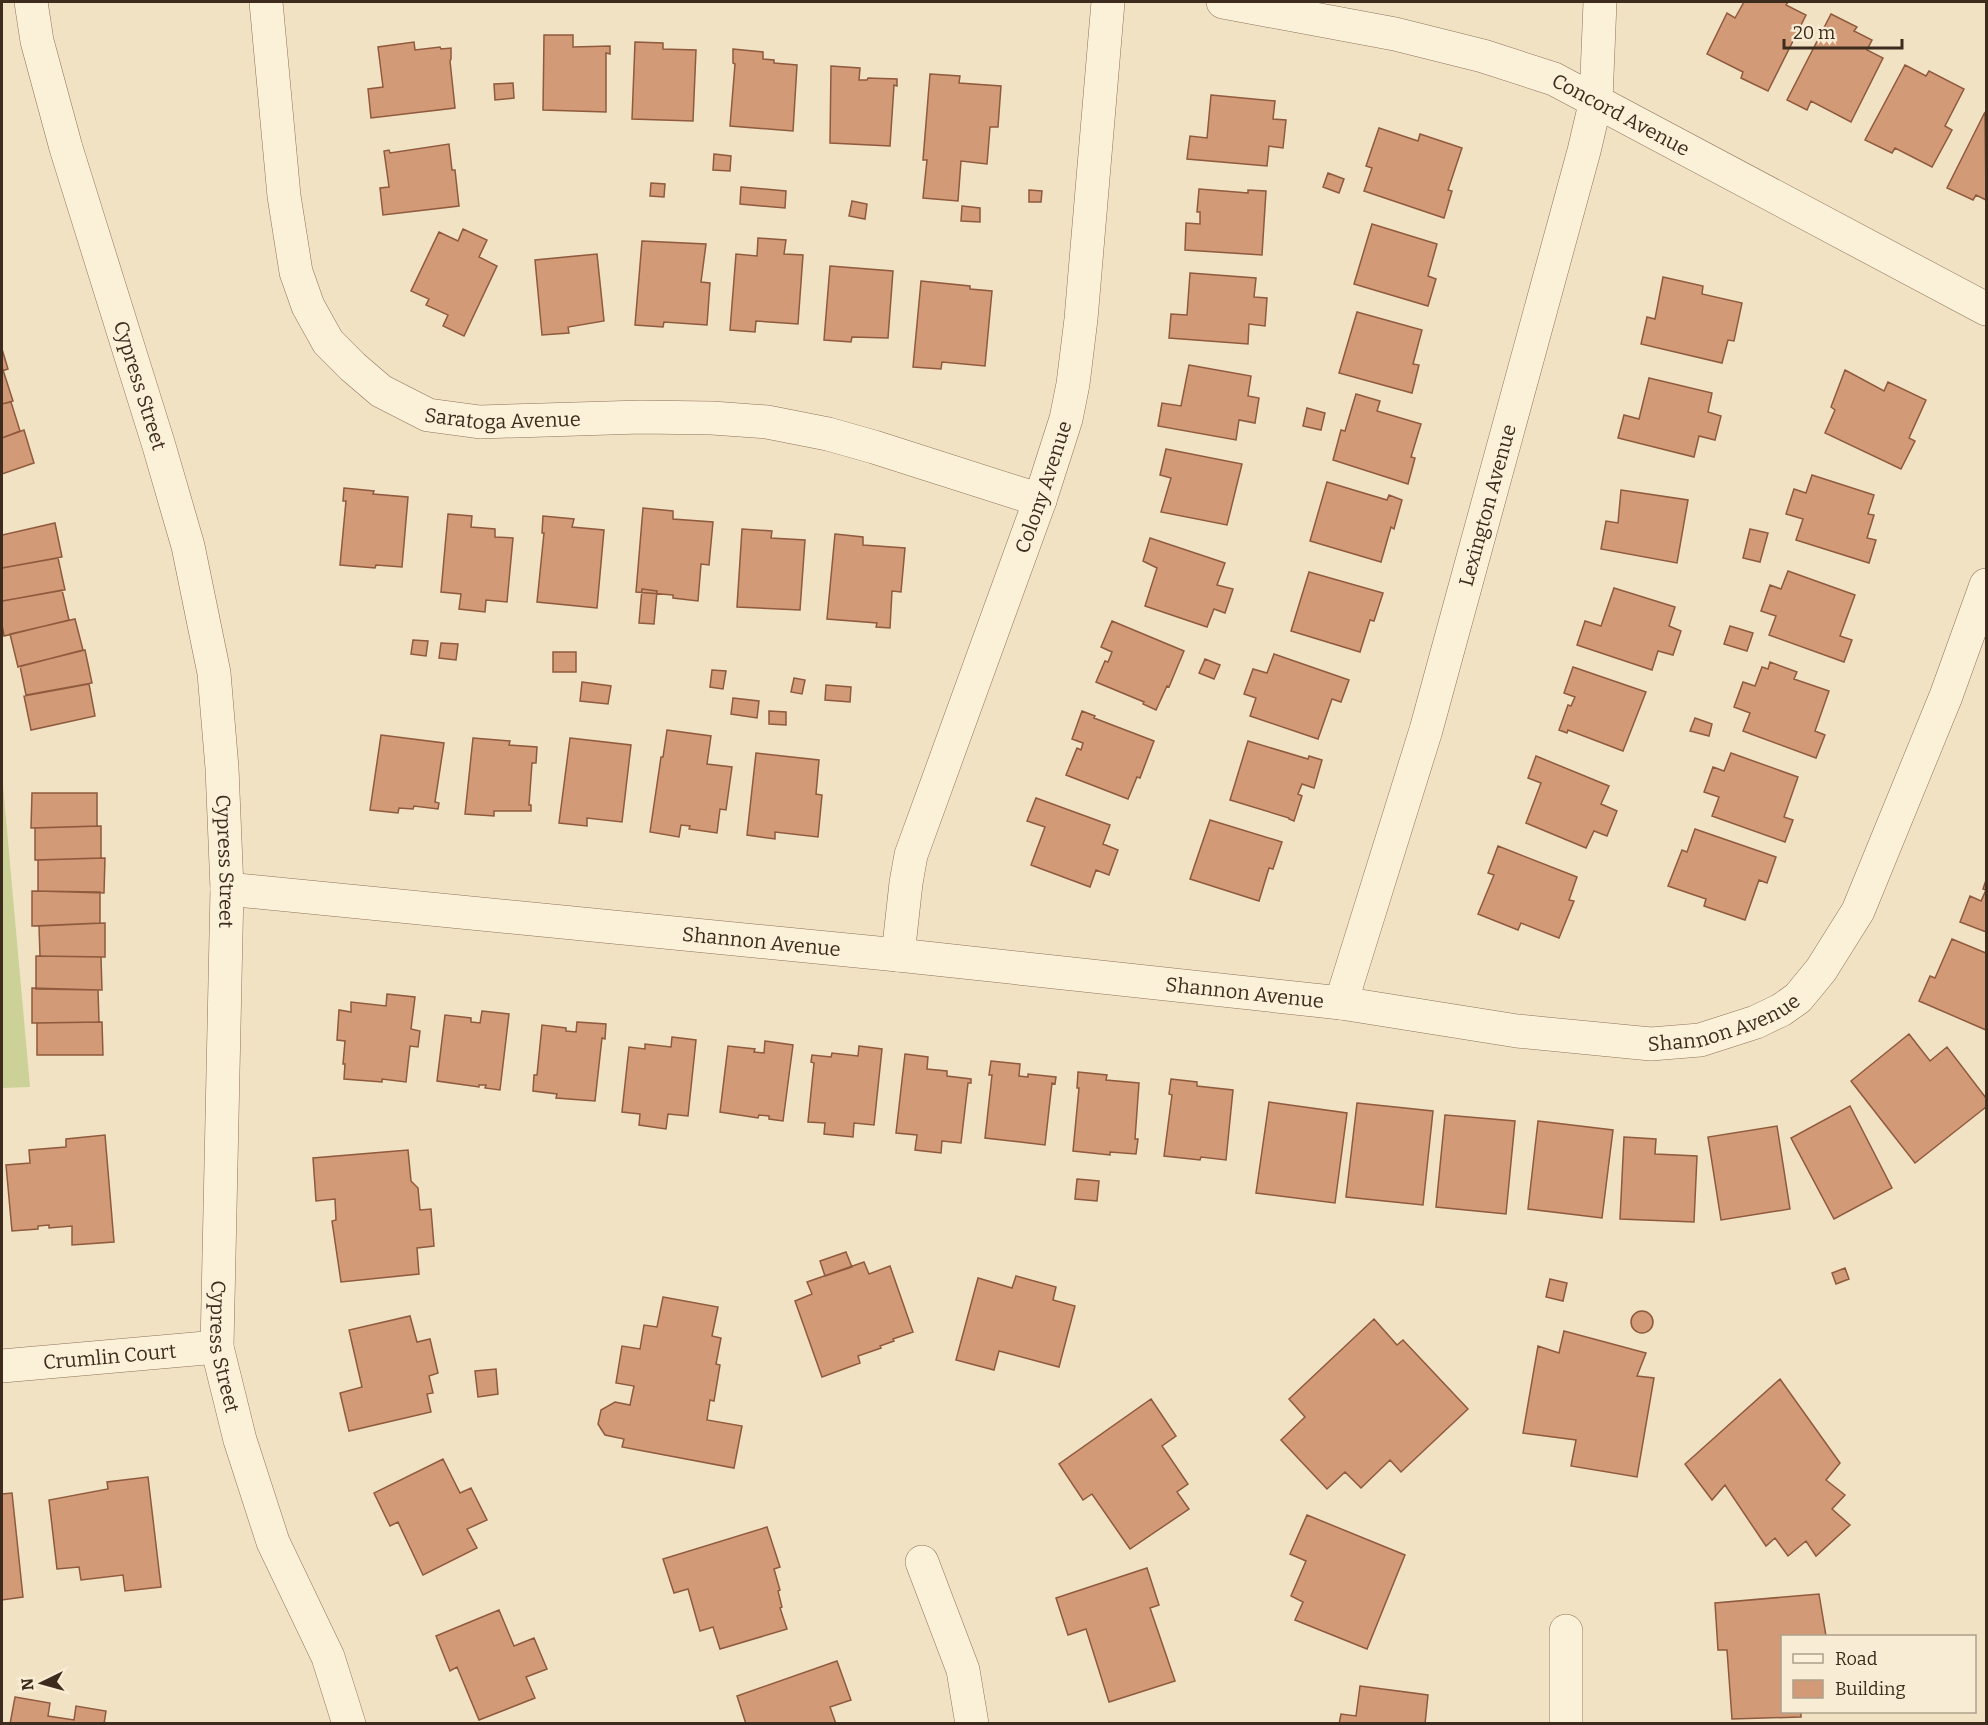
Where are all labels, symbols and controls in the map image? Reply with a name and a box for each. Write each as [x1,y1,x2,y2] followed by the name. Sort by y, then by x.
[1784,12,1902,50] scale bar
[1793,22,1835,44] text: 20 m
[1548,68,1694,161] street label: Concord Avenue
[109,318,171,453] street label: Cypress Street
[423,403,581,434] street label: Saratoga Avenue
[1010,418,1077,556] street label: Colony Avenue
[1454,421,1521,589] street label: Lexington Avenue
[211,794,239,928] street label: Cypress Street
[681,922,842,961] street label: Shannon Avenue
[1164,972,1325,1013] street label: Shannon Avenue
[1647,989,1804,1056] street label: Shannon Avenue
[205,1280,245,1415] street label: Cypress Street
[42,1339,177,1374] street label: Crumlin Court
[1781,1635,1976,1713] legend
[1835,1648,1878,1670] text: Road
[12,1653,72,1713] north arrow
[18,1677,38,1691] text: N
[1835,1678,1906,1700] text: Building

